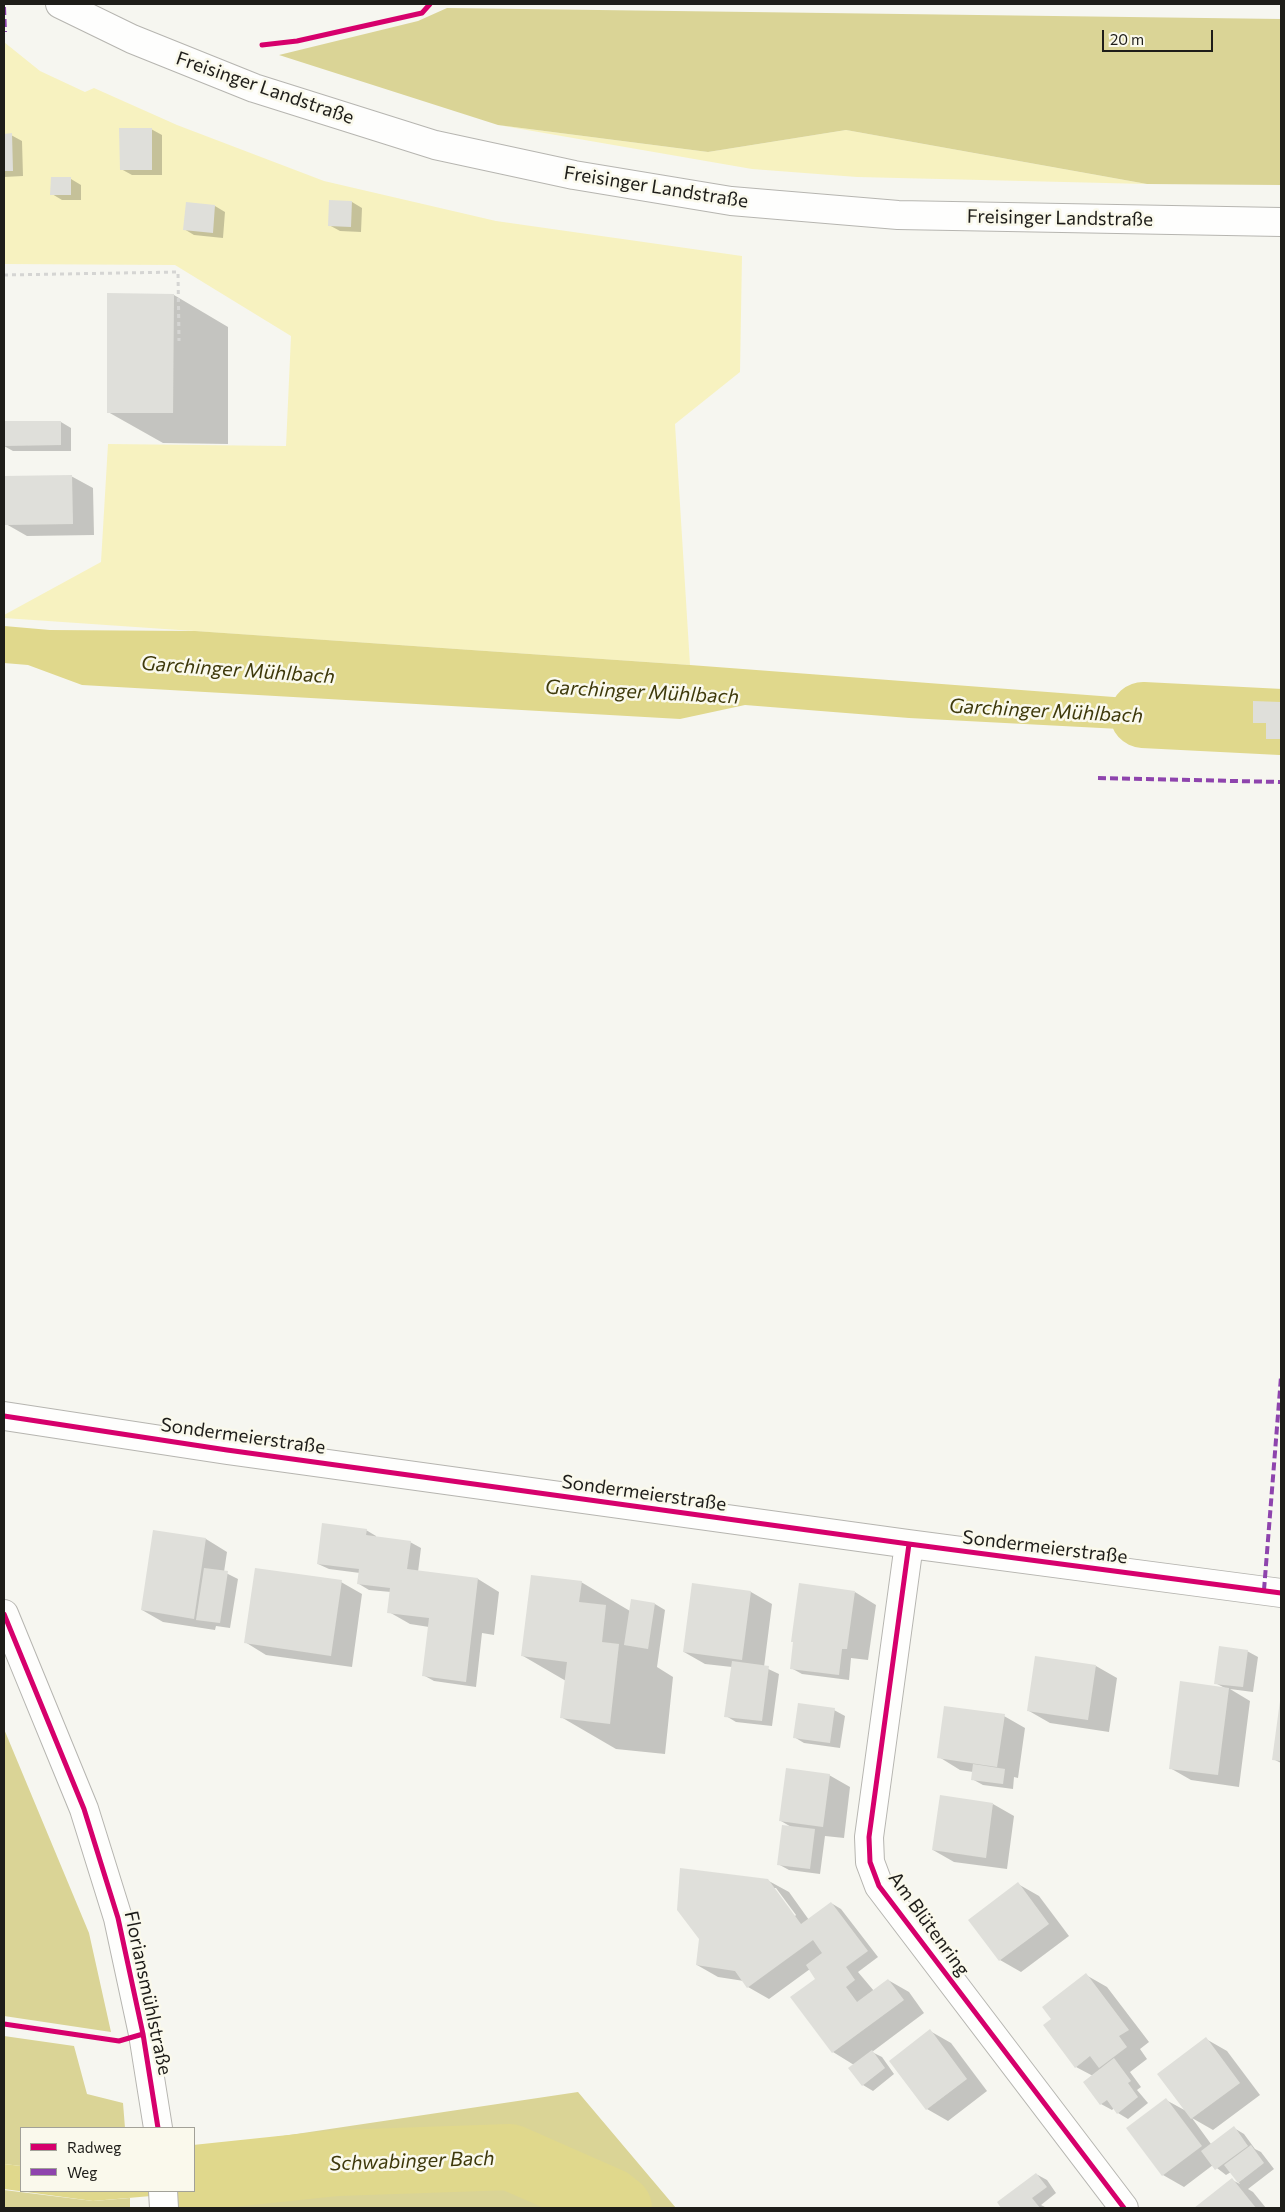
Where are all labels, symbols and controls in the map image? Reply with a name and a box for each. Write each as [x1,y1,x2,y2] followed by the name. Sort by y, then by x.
[1105,20,1216,52] scale bar
[1110,30,1144,48] text: 20 m
[173,47,357,129] street label: Freisinger Landstraße
[562,161,750,213] street label: Freisinger Landstraße
[967,205,1153,231] street label: Freisinger Landstraße
[140,651,336,689] water label: Garchinger Mühlbach
[544,675,740,709] water label: Garchinger Mühlbach
[948,694,1144,728] water label: Garchinger Mühlbach
[159,1413,327,1459] street label: Sondermeierstraße
[560,1470,728,1516] street label: Sondermeierstraße
[961,1526,1129,1568] street label: Sondermeierstraße
[884,1867,974,1981] street label: Am Blütenring
[119,1909,177,2077] street label: Floriansmühlstraße
[20,2127,195,2192] legend
[67,2138,121,2156] text: Radweg
[329,2146,495,2176] water label: Schwabinger Bach
[67,2163,97,2181] text: Weg

